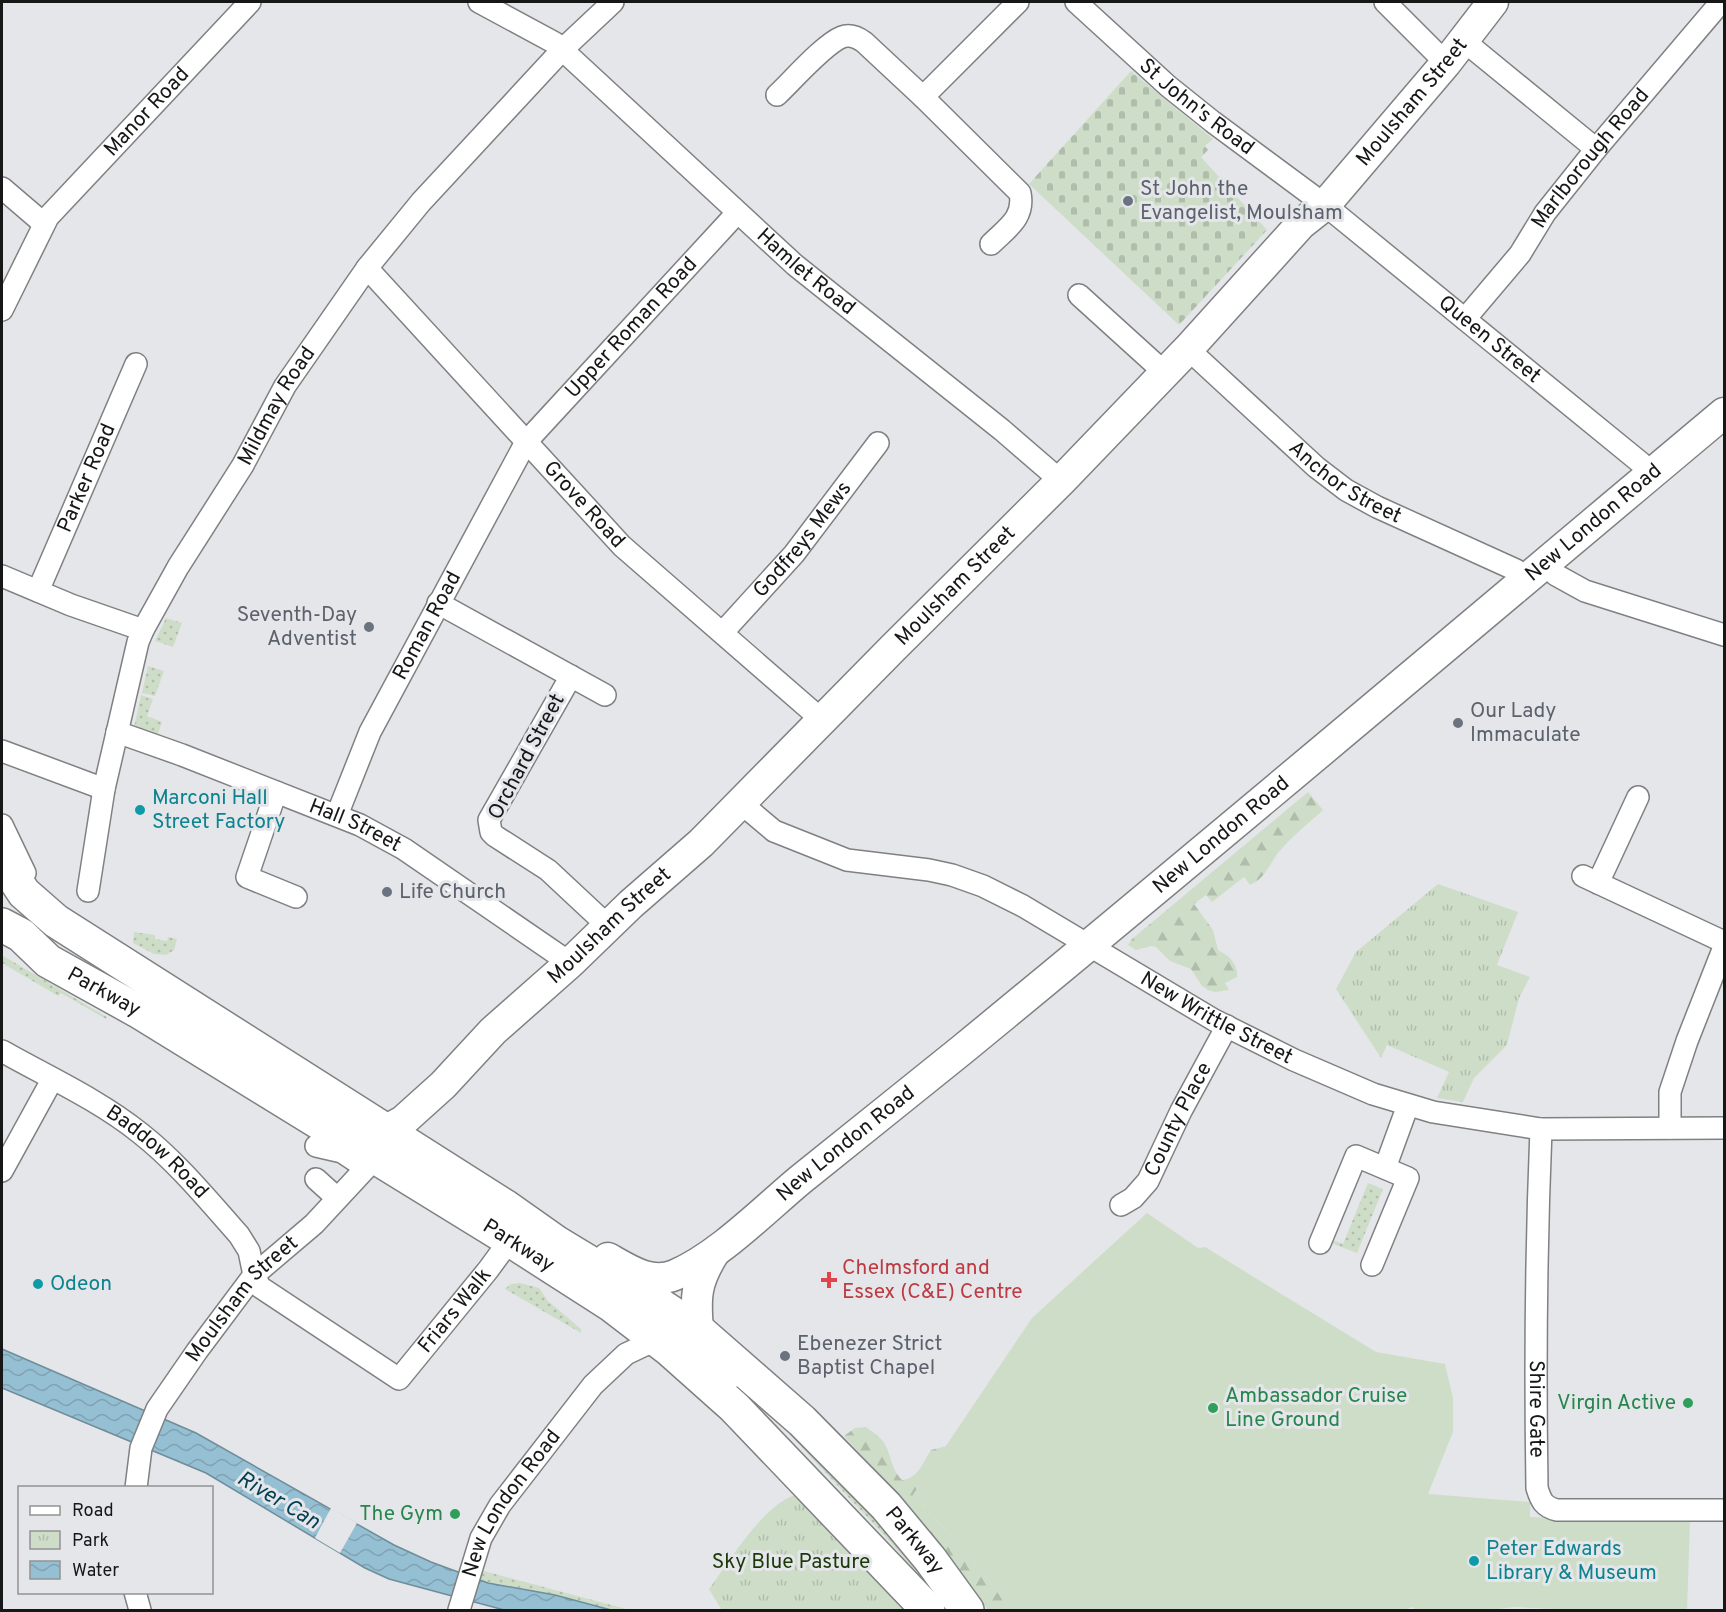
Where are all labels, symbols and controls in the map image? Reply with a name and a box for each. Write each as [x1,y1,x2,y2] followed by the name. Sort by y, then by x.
[1350,33,1474,172] street label: Moulsham Street
[1133,53,1260,161] street label: St John's Road
[98,61,195,162] street label: Manor Road
[1525,83,1655,234] street label: Marlborough Road
[1140,176,1343,227] place label: St John the Evangelist, Moulsham
[1121,194,1135,208] marker: St John the Evangelist, Moulsham
[751,223,861,321] street label: Hamlet Road
[559,251,703,404] street label: Upper Roman Road
[1433,289,1546,389] street label: Queen Street
[232,341,322,470] street label: Mildmay Road
[51,419,122,537] street label: Parker Road
[1283,435,1406,530] street label: Anchor Street
[537,455,631,554] street label: Grove Road
[1520,457,1667,588] street label: New London Road
[747,476,858,603] street label: Godfreys Mews
[889,520,1022,652] street label: Moulsham Street
[387,567,467,685] street label: Roman Road
[237,602,357,653] place label: Seventh-Day Adventist
[362,620,376,634] marker: Seventh-Day Adventist
[482,689,572,825] street label: Orchard Street
[1470,698,1581,749] place label: Our Lady Immaculate
[1451,716,1465,730] marker: Our Lady Immaculate
[1147,770,1295,900] street label: New London Road
[152,785,285,836] place label: Marconi Hall Street Factory
[305,793,406,859] street label: Hall Street
[133,803,147,817] marker: Marconi Hall Street Factory
[542,861,677,990] street label: Moulsham Street
[399,879,506,906] place label: Life Church
[380,885,394,899] marker: Life Church
[62,961,146,1023] street label: Parkway
[1135,965,1297,1071] street label: New Writtle Street
[1138,1058,1218,1181] street label: County Place
[771,1080,920,1208] street label: New London Road
[101,1099,214,1205] street label: Baddow Road
[478,1213,560,1278] street label: Parkway
[180,1230,304,1368] street label: Moulsham Street
[842,1255,1023,1306] place label: Chelmsford and Essex (C&E) Centre
[412,1262,498,1359] street label: Friars Walk
[50,1271,112,1298] place label: Odeon
[820,1271,838,1289] marker: Chelmsford and Essex (C&E) Centre
[31,1277,45,1291] marker: Odeon
[797,1331,943,1382] place label: Ebenezer Strict Baptist Chapel
[778,1349,792,1363] marker: Ebenezer Strict Baptist Chapel
[1523,1360,1550,1458] street label: Shire Gate
[1225,1383,1407,1434] place label: Ambassador Cruise Line Ground
[1557,1390,1676,1417] place label: Virgin Active
[1681,1396,1695,1410] marker: Virgin Active
[1206,1401,1220,1415] marker: Ambassador Cruise Line Ground
[456,1424,567,1581] street label: New London Road
[232,1466,324,1536] water label: River Can
[18,1486,213,1594] legend
[72,1500,114,1523] text: Road
[359,1501,443,1528] place label: The Gym
[879,1501,950,1580] street label: Parkway
[448,1507,462,1521] marker: The Gym
[72,1530,109,1553] text: Park
[1486,1536,1657,1587] place label: Peter Edwards Library & Museum
[712,1549,870,1576] park label: Sky Blue Pasture
[1467,1554,1481,1568] marker: Peter Edwards Library & Museum
[72,1560,119,1583] text: Water

